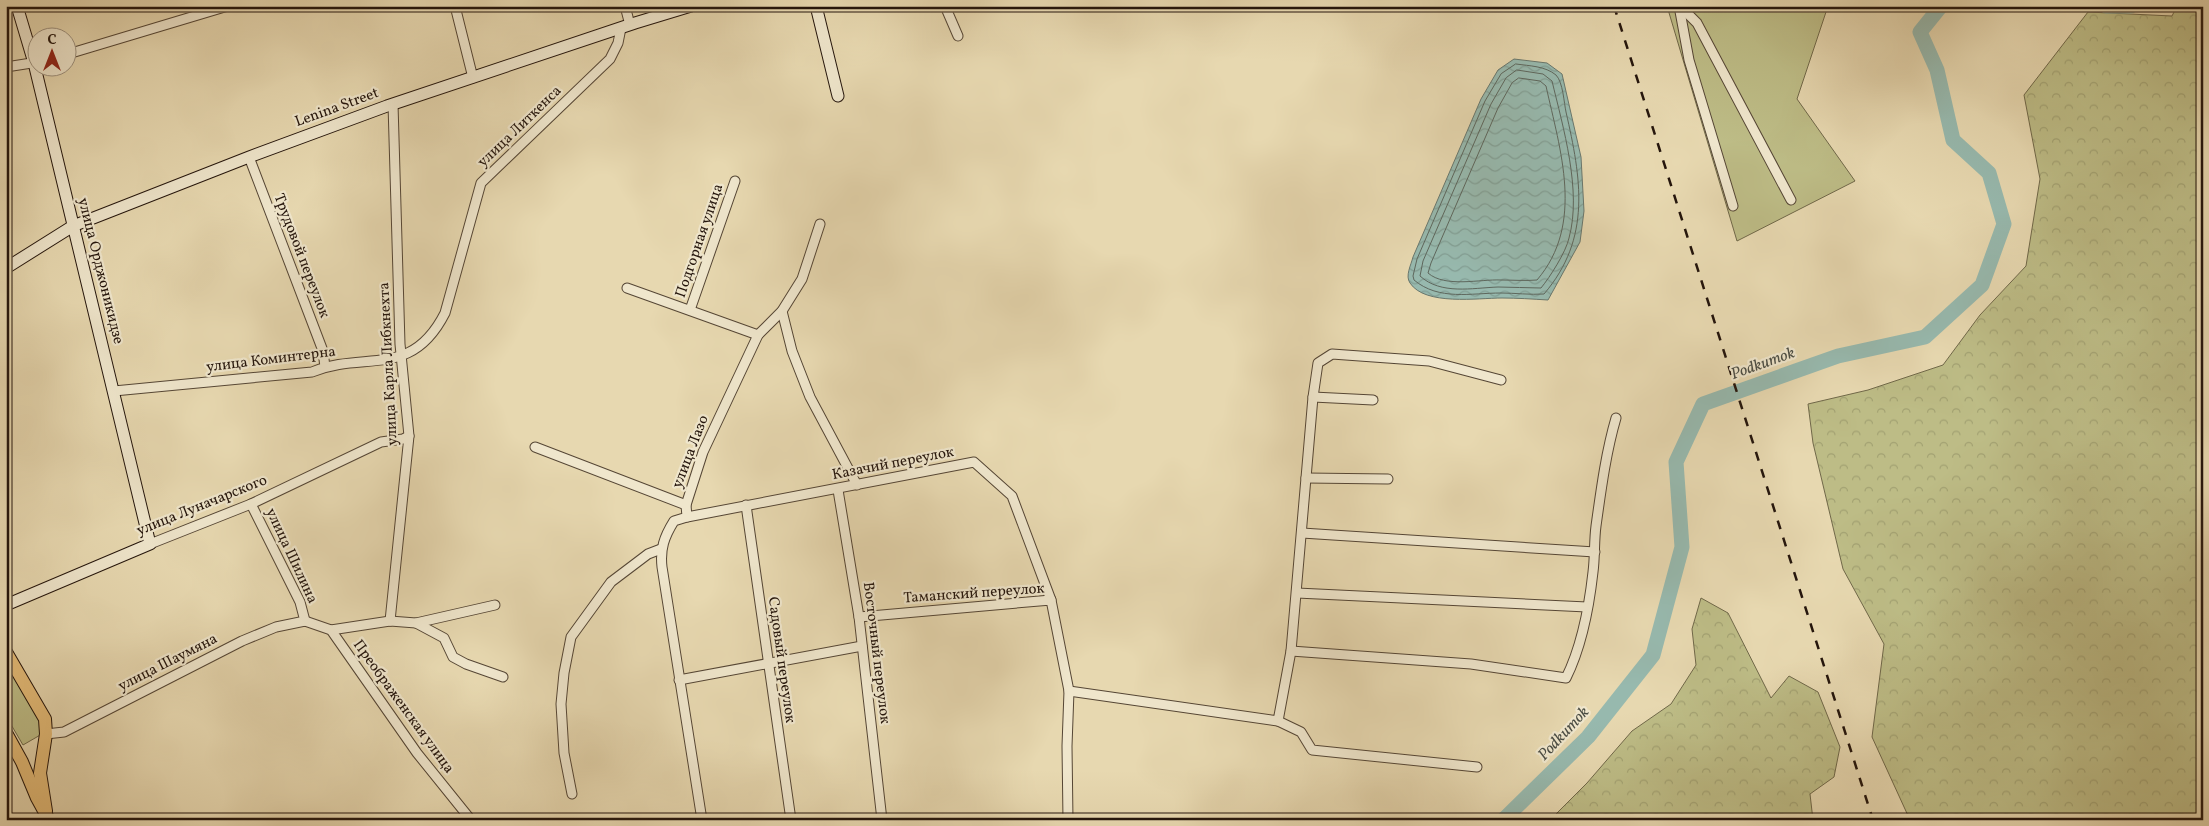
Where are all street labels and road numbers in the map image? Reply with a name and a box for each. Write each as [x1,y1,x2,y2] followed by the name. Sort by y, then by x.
[473,81,567,173] street label: улица Литкенса
[292,83,382,133] street label: Lenina Street
[671,181,729,301] street label: Подгорная улица
[268,191,334,321] street label: Трудовой переулок
[72,196,128,346] street label: улица Орджоникидзе
[374,282,404,446] street label: улица Карла Либкнехта
[205,342,337,378] street label: улица Коминтерна
[667,412,715,492] street label: улица Лазо
[830,442,956,486] street label: Казачий переулок
[134,470,270,542] street label: улица Луначарского
[260,505,322,607] street label: улица Шилина
[903,579,1045,609] street label: Таманский переулок
[857,581,895,725] street label: Восточный переулок
[762,596,800,724] street label: Садовый переулок
[115,629,221,697] street label: улица Шаумяна
[347,636,459,778] street label: Преображенская улица

